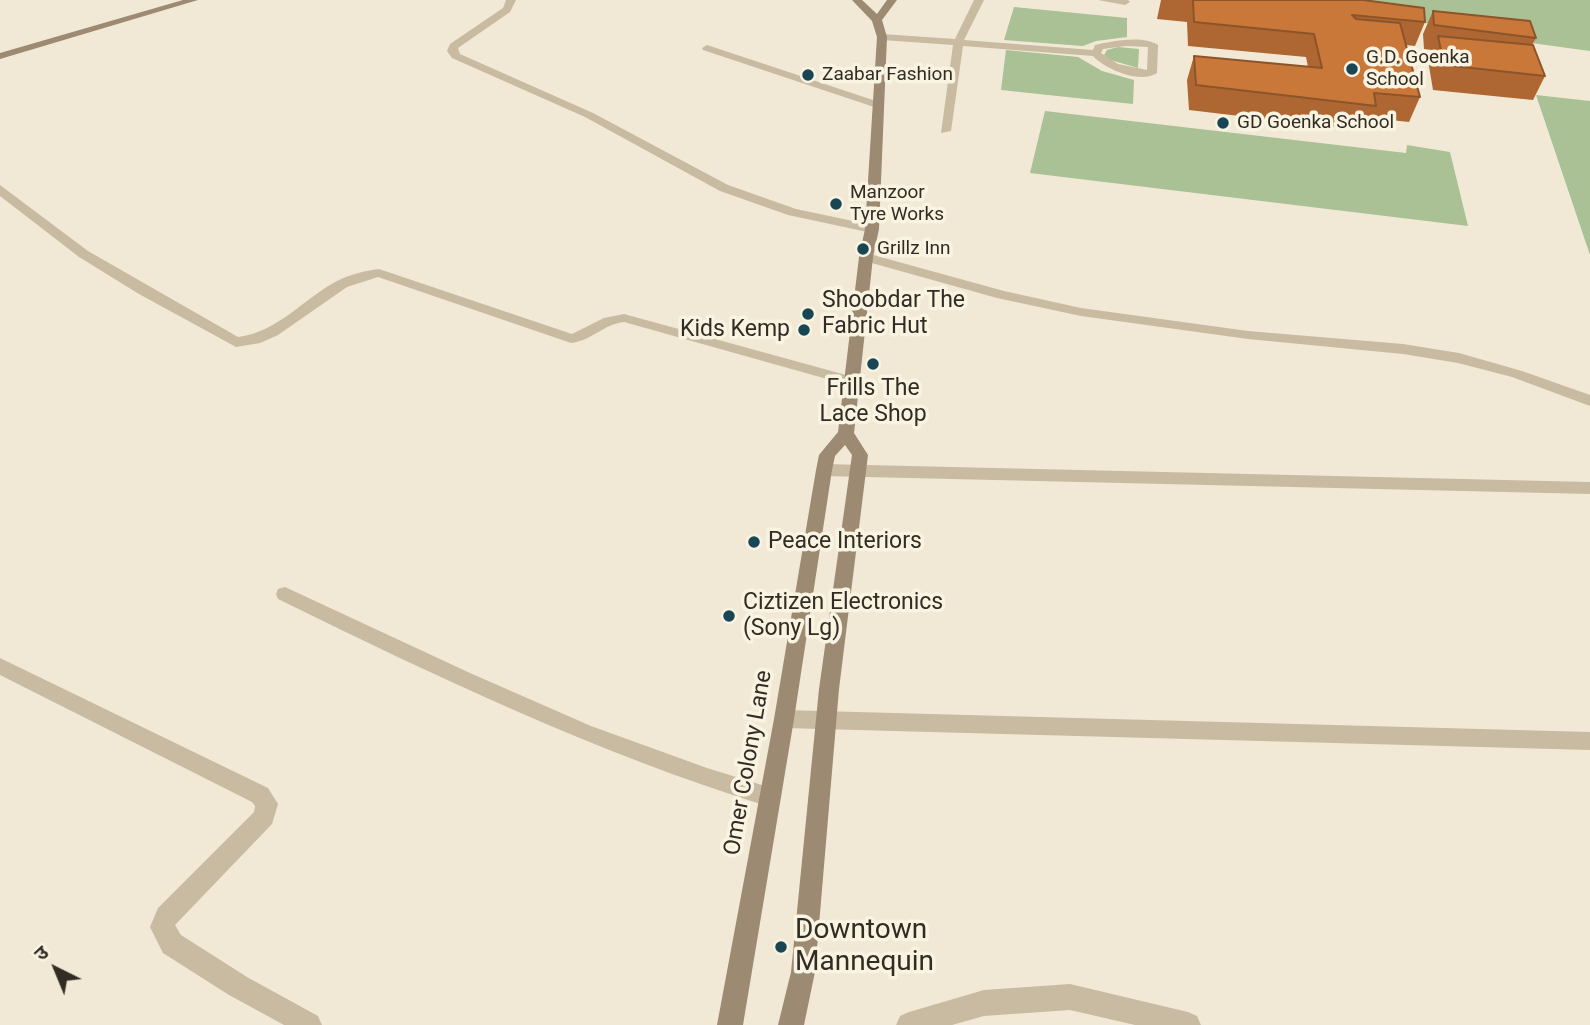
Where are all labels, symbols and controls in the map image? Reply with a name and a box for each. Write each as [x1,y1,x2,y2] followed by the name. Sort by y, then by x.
[1366,47,1470,91] place label: G.D. Goenka School
[1344,61,1360,77] marker: G.D. Goenka School
[822,64,953,86] place label: Zaabar Fashion
[800,67,816,83] marker: Zaabar Fashion
[1237,112,1394,134] place label: GD Goenka School
[1215,115,1231,131] marker: GD Goenka School
[850,182,944,226] place label: Manzoor Tyre Works
[828,196,844,212] marker: Manzoor Tyre Works
[877,238,951,260] place label: Grillz Inn
[855,241,871,257] marker: Grillz Inn
[822,287,965,341] place label: Shoobdar The Fabric Hut
[800,306,816,322] marker: Shoobdar The Fabric Hut
[680,316,790,344] place label: Kids Kemp
[796,322,812,338] marker: Kids Kemp
[865,356,881,372] marker: Frills The Lace Shop
[819,375,927,429] place label: Frills The Lace Shop
[768,528,922,556] place label: Peace Interiors
[746,534,762,550] marker: Peace Interiors
[743,589,943,643] place label: Ciztizen Electronics (Sony Lg)
[721,608,737,624] marker: Ciztizen Electronics (Sony Lg)
[719,668,779,858] street label: Omer Colony Lane
[795,914,934,980] place label: Downtown Mannequin
[21,934,91,1004] north arrow
[773,939,789,955] marker: Downtown Mannequin
[29,941,53,965] text: उ

